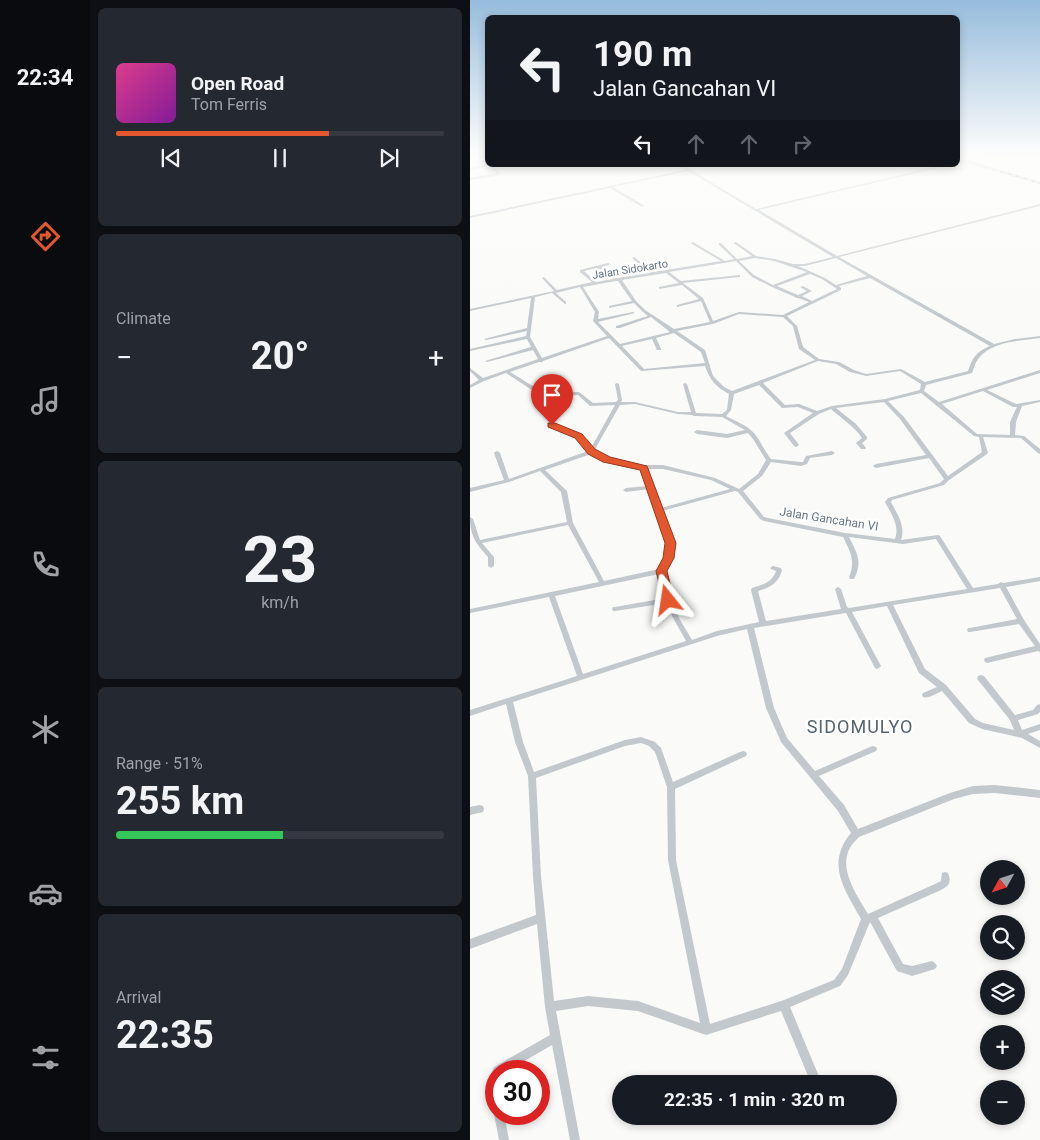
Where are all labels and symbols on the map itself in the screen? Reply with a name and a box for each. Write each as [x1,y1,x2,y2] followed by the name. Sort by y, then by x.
[591,257,669,282] street label: Jalan Sidokarto
[531,374,573,425] pin
[779,504,879,534] street label: Jalan Gancahan VI
[641,573,693,625] position arrow
[807,716,913,737] district label: SIDOMULYO
[980,860,1025,905] north arrow
[485,1060,550,1125] speed limit sign: 30

